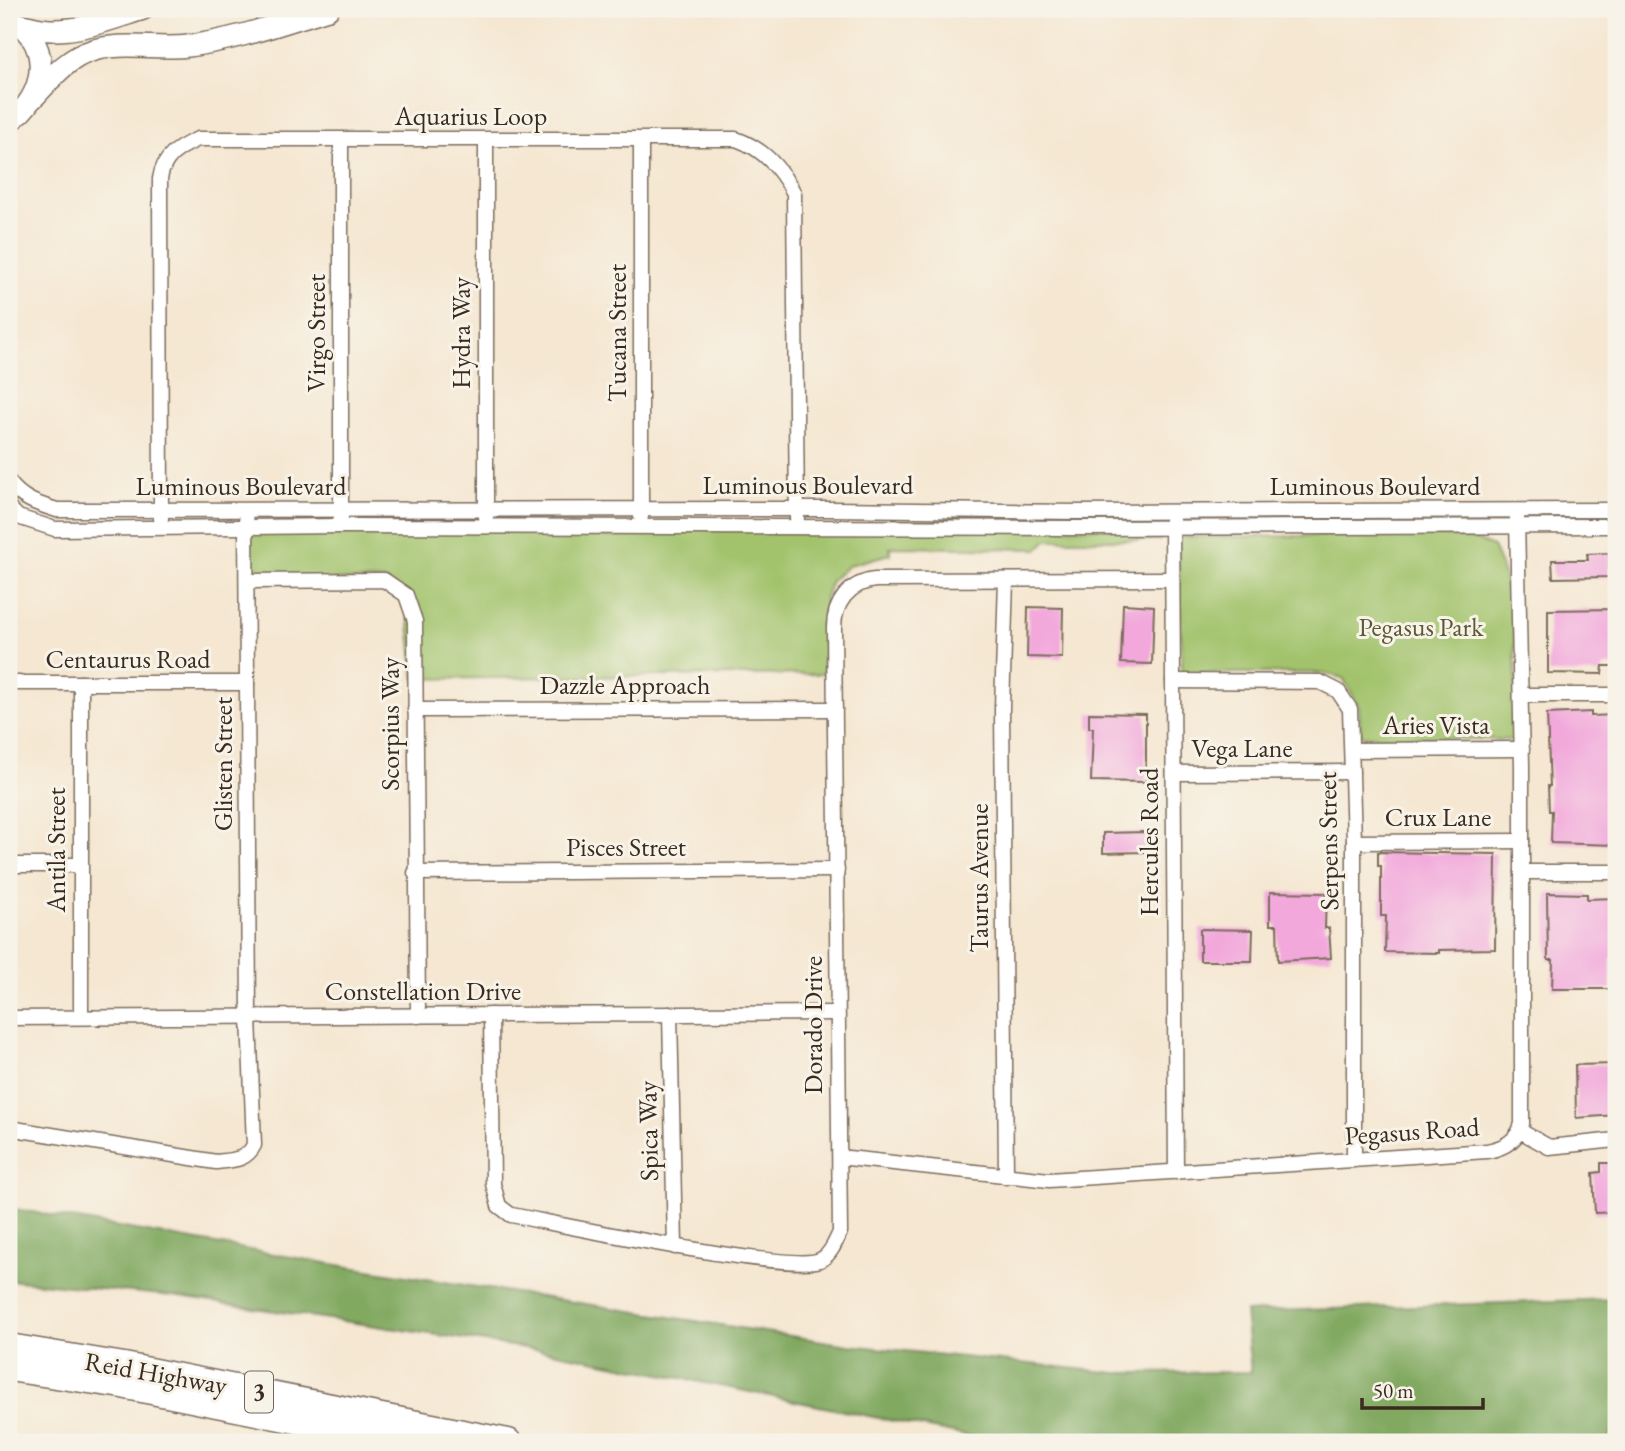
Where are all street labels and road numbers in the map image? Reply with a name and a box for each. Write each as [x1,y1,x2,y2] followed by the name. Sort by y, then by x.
[394,99,547,133] street label: Aquarius Loop
[600,264,634,402] street label: Tucana Street
[299,274,333,392] street label: Virgo Street
[444,276,478,389] street label: Hydra Way
[703,468,914,502] street label: Luminous Boulevard
[136,469,347,503] street label: Luminous Boulevard
[1270,469,1481,503] street label: Luminous Boulevard
[46,642,211,676] street label: Centaurus Road
[373,657,407,791] street label: Scorpius Way
[539,668,711,702] street label: Dazzle Approach
[206,697,240,831] street label: Glisten Street
[1381,708,1490,742] street label: Aries Vista
[1191,731,1293,765] street label: Vega Lane
[1132,767,1166,916] street label: Hercules Road
[1310,771,1346,911] street label: Serpens Street
[39,787,73,914] street label: Antila Street
[1385,800,1491,834] street label: Crux Lane
[962,803,996,953] street label: Taurus Avenue
[566,830,686,864] street label: Pisces Street
[796,956,830,1094] street label: Dorado Drive
[325,974,521,1008] street label: Constellation Drive
[630,1080,666,1182] street label: Spica Way
[1343,1109,1481,1153] street label: Pegasus Road
[82,1344,230,1402] street label: Reid Highway
[245,1372,273,1412] road number: 3

